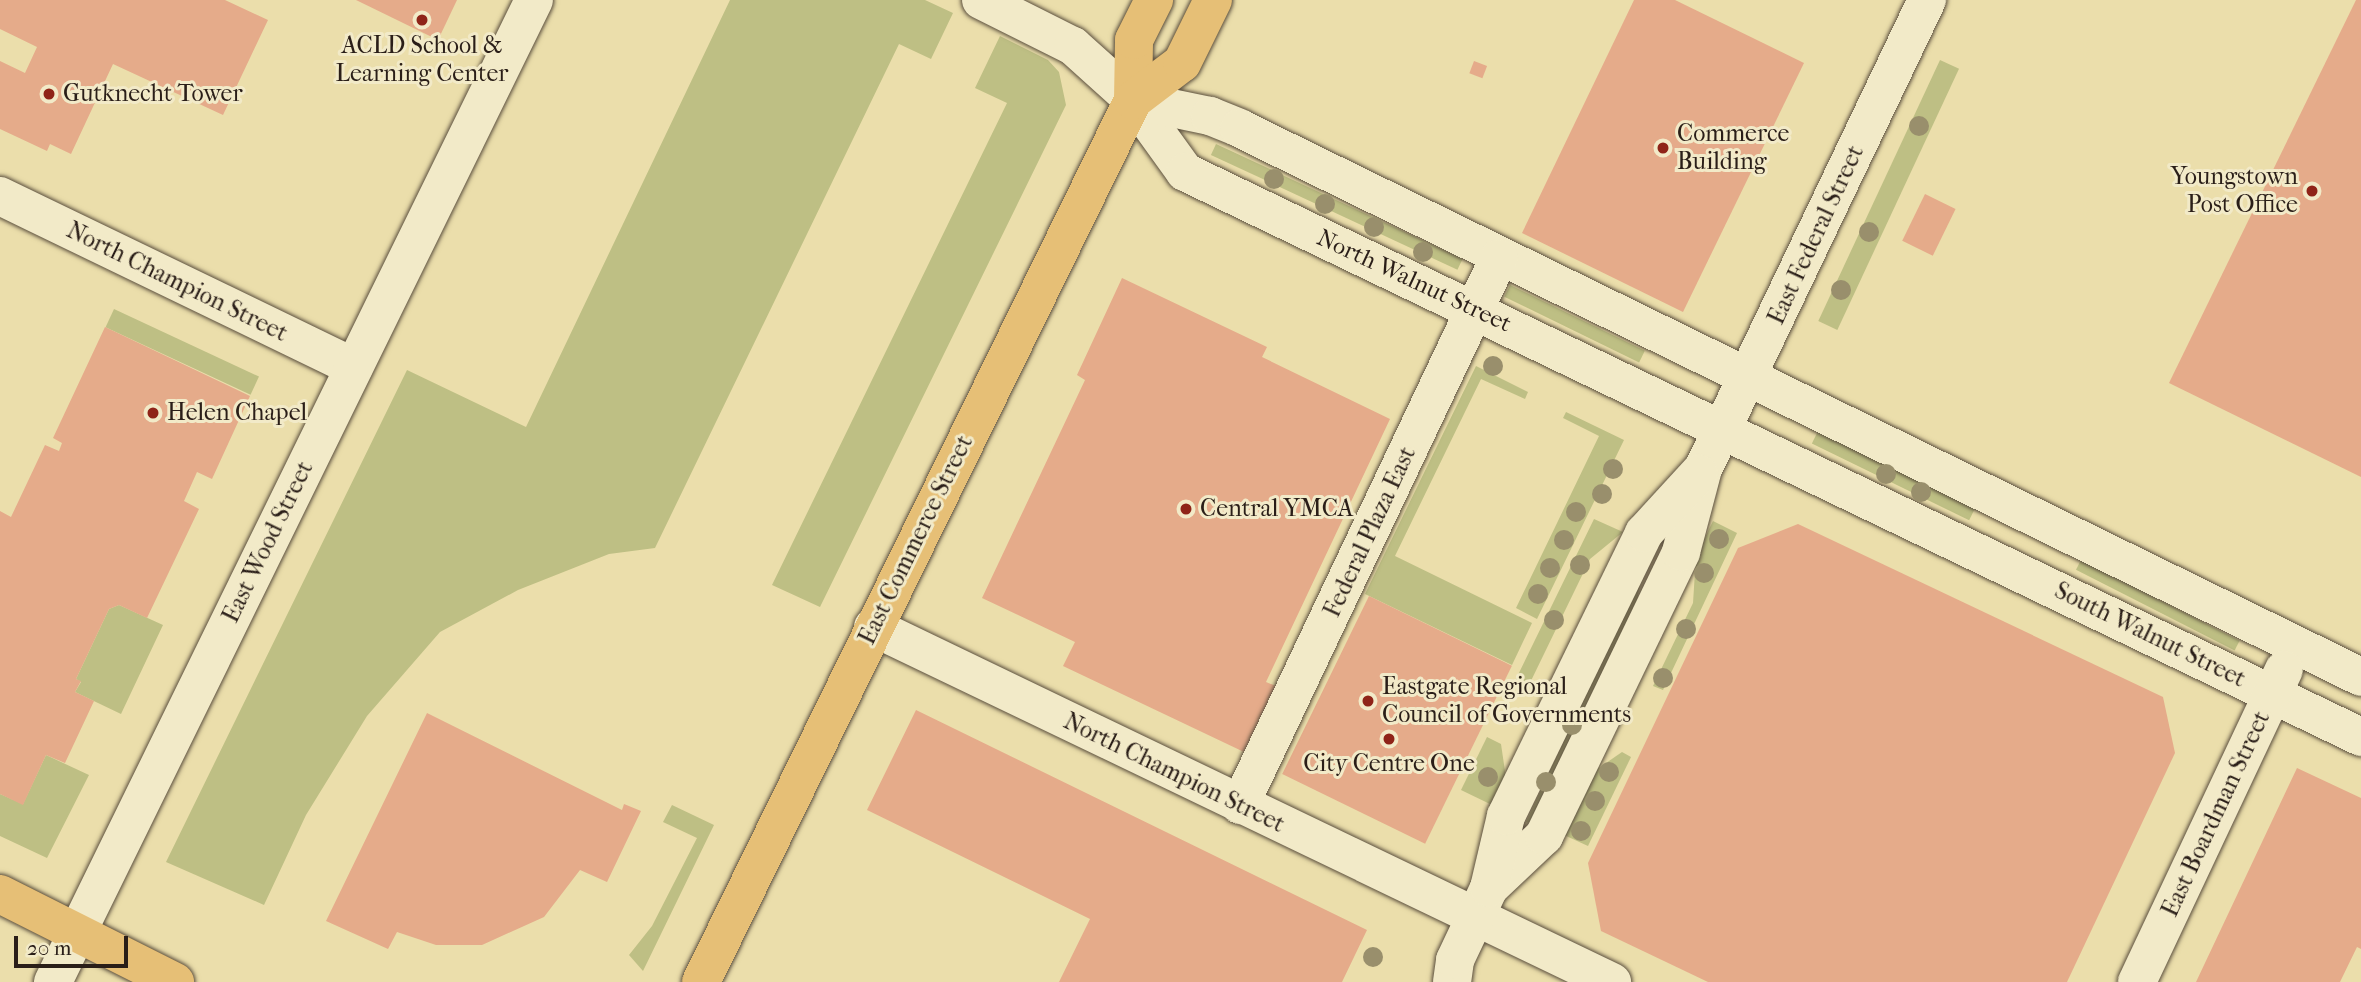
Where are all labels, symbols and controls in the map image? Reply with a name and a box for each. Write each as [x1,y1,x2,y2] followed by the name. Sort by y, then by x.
[414,12,430,28] marker: ACLD School & Learning Center
[335,32,509,88] place label: ACLD School & Learning Center
[63,80,243,108] place label: Gutknecht Tower
[41,86,57,102] marker: Gutknecht Tower
[1677,120,1789,176] place label: Commerce Building
[1655,140,1671,156] marker: Commerce Building
[1762,141,1870,329] street label: East Federal Street
[2171,163,2298,219] place label: Youngstown Post Office
[2304,183,2320,199] marker: Youngstown Post Office
[62,216,292,348] street label: North Champion Street
[1312,223,1516,339] street label: North Walnut Street
[167,399,307,427] place label: Helen Chapel
[145,405,161,421] marker: Helen Chapel
[853,431,979,649] street label: East Commerce Street
[1318,442,1422,622] street label: Federal Plaza East
[216,457,320,627] street label: East Wood Street
[1200,495,1353,523] place label: Central YMCA
[1178,501,1194,517] marker: Central YMCA
[2050,576,2250,694] street label: South Walnut Street
[1382,673,1631,729] place label: Eastgate Regional Council of Governments
[1360,693,1376,709] marker: Eastgate Regional Council of Governments
[1059,707,1289,839] street label: North Champion Street
[2156,707,2276,921] street label: East Boardman Street
[1381,731,1397,747] marker: City Centre One
[1303,750,1475,778] place label: City Centre One
[18,922,131,966] scale bar
[27,936,71,960] text: 20 m

